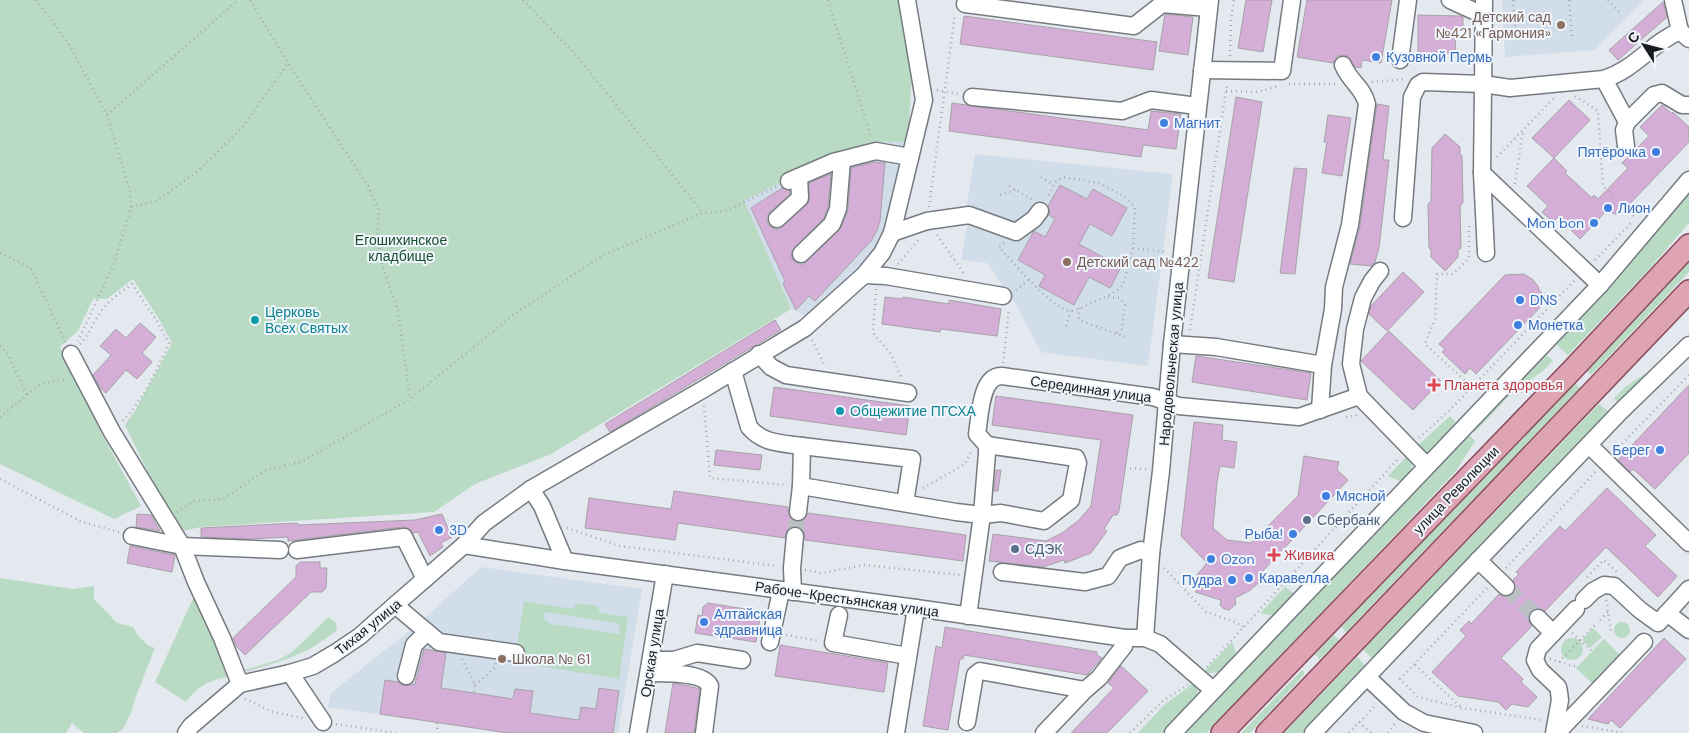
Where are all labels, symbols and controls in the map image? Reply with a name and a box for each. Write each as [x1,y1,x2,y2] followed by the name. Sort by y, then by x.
[1436,8,1551,42] place label: Детский сад №421 «Гармония»
[1555,19,1567,31] marker: Детский сад №421 «Гармония»
[1619,20,1669,70] north arrow
[1623,28,1644,47] text: С
[1386,48,1492,66] place label: Кузовной Пермь
[1370,51,1382,63] marker: Кузовной Пермь
[1174,114,1221,132] place label: Магнит
[1158,117,1170,129] marker: Магнит
[1577,143,1646,161] place label: Пятёрочка
[1650,146,1662,158] marker: Пятёрочка
[1618,199,1651,217] place label: Лион
[1602,202,1614,214] marker: Лион
[1527,214,1584,232] place label: Mon bon
[1588,217,1600,229] marker: Mon bon
[355,231,447,265] park label: Егошихинское кладбище
[1077,253,1199,271] place label: Детский сад №422
[1061,256,1073,268] marker: Детский сад №422
[1155,281,1187,447] street label: Народовольческая улица
[1530,291,1557,309] place label: DNS
[1514,294,1526,306] marker: DNS
[265,303,348,337] place label: Церковь Всех Святых
[249,314,261,326] marker: Церковь Всех Святых
[1528,316,1584,334] place label: Монетка
[1512,319,1524,331] marker: Монетка
[1029,372,1153,406] street label: Серединная улица
[1444,376,1563,394] place label: Планета здоровья
[1428,379,1440,391] marker: Планета здоровья
[850,402,977,420] place label: Общежитие ПГСХА
[834,405,846,417] marker: Общежитие ПГСХА
[1612,441,1650,459] place label: Берег
[1409,442,1503,538] street label: улица Революции
[1654,444,1666,456] marker: Берег
[1336,487,1386,505] place label: Мясной
[1320,490,1332,502] marker: Мясной
[1317,511,1381,529] place label: Сбербанк
[1301,514,1313,526] marker: Сбербанк
[449,521,467,539] place label: 3D
[433,524,445,536] marker: 3D
[1245,525,1283,543] place label: Рыба!
[1287,528,1299,540] marker: Рыба!
[1025,540,1063,558] place label: СДЭК
[1009,543,1021,555] marker: СДЭК
[1284,546,1334,564] place label: Живика
[1268,549,1280,561] marker: Живика
[1221,550,1255,568] place label: Ozon
[1205,553,1217,565] marker: Ozon
[1259,569,1329,587] place label: Каравелла
[1182,571,1222,589] place label: Пудра
[1243,572,1255,584] marker: Каравелла
[1226,574,1238,586] marker: Пудра
[754,577,940,621] street label: Рабоче-Крестьянская улица
[331,595,405,659] street label: Тихая улица
[714,605,783,639] place label: Алтайская здравница
[636,607,668,699] street label: Орская улица
[698,616,710,628] marker: Алтайская здравница
[512,650,590,668] place label: Школа № 61
[496,653,508,665] marker: Школа № 61

